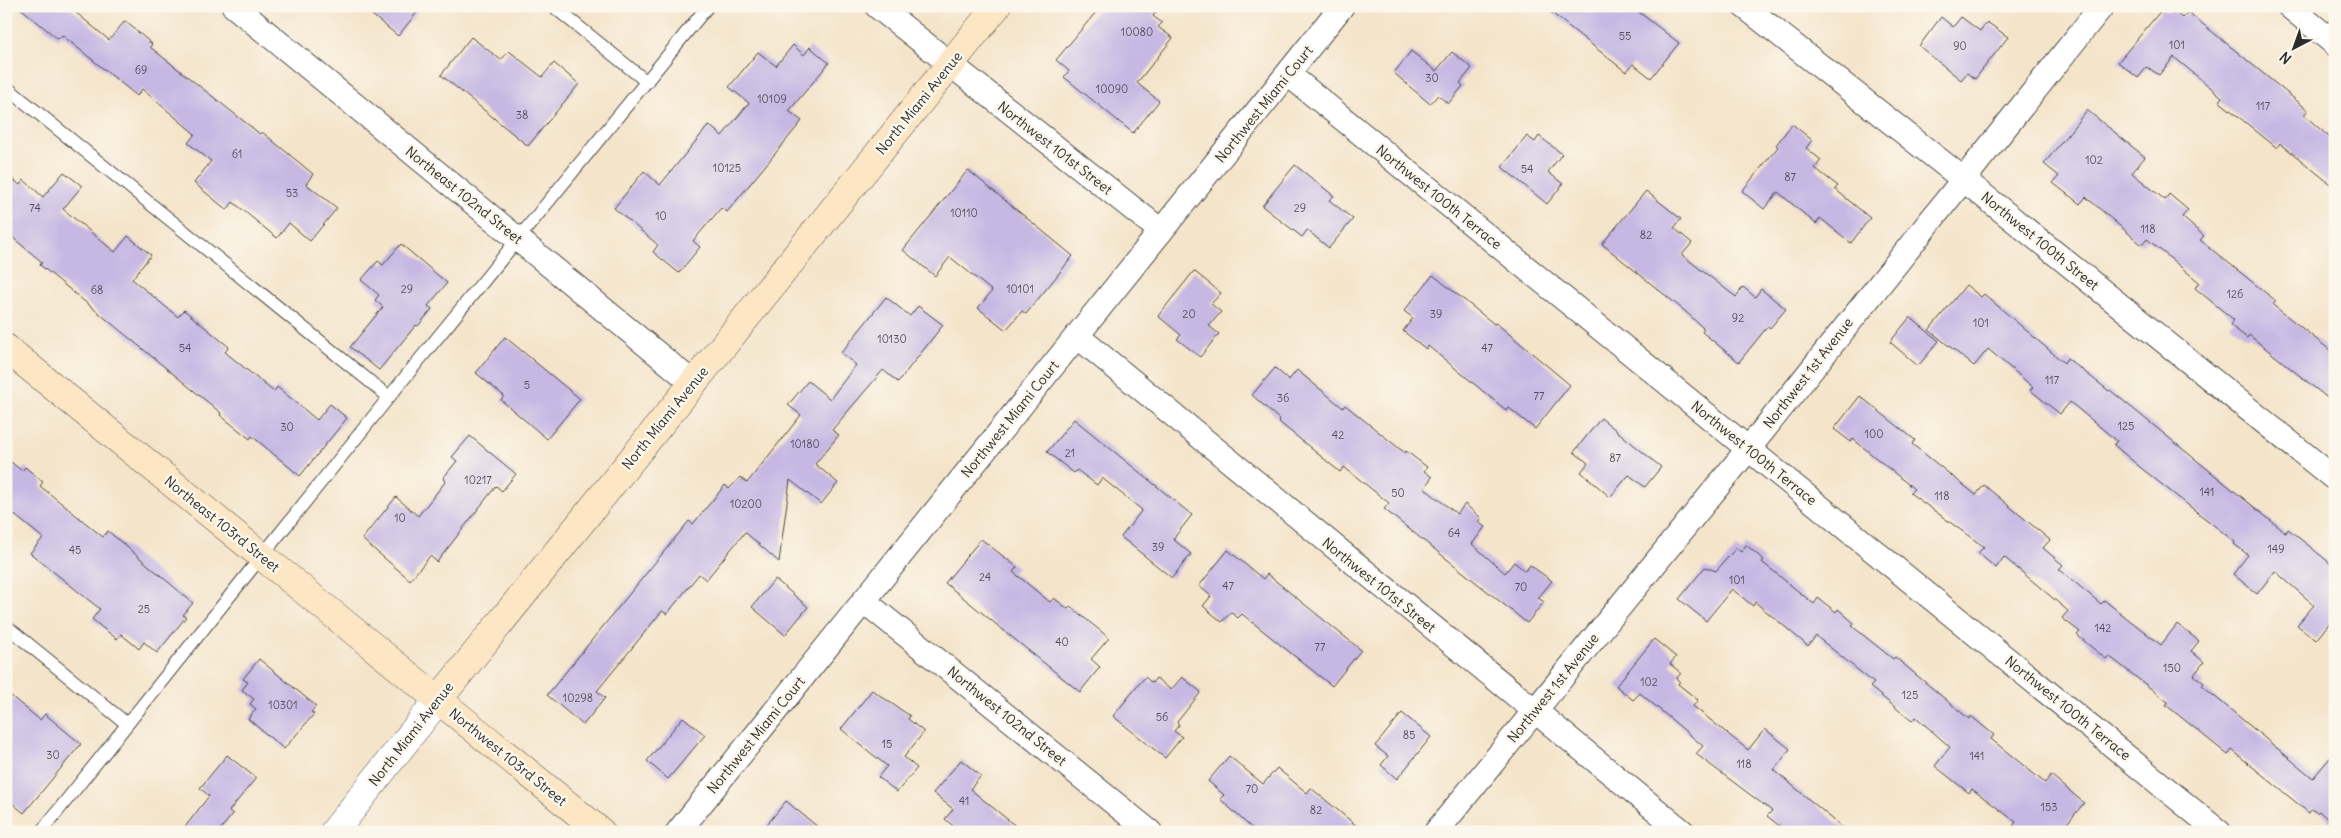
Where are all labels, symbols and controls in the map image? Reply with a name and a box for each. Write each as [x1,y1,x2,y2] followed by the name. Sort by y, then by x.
[2268,22,2318,72] north arrow
[1121,25,1153,39] house number: 10080
[1619,29,1631,43] house number: 55
[2169,38,2185,52] house number: 101
[1953,39,1967,53] house number: 90
[1211,42,1317,166] street label: Northwest Miami Court
[872,48,966,158] street label: North Miami Avenue
[2276,48,2295,68] text: N
[135,63,147,77] house number: 69
[1425,71,1439,85] house number: 30
[1096,82,1128,96] house number: 10090
[757,92,787,106] house number: 10109
[994,98,1116,199] street label: Northwest 101st Street
[2256,99,2271,113] house number: 117
[516,108,528,122] house number: 38
[1373,141,1505,253] street label: Northwest 100th Terrace
[402,142,526,248] street label: Northeast 102nd Street
[232,147,242,161] house number: 61
[2085,153,2103,167] house number: 102
[713,161,741,175] house number: 10125
[1521,162,1533,176] house number: 54
[1784,170,1796,184] house number: 87
[286,186,298,200] house number: 53
[1977,188,2103,294] street label: Northwest 100th Street
[29,201,41,215] house number: 74
[1294,201,1306,215] house number: 29
[950,206,978,220] house number: 10110
[655,209,667,223] house number: 10
[2140,222,2156,236] house number: 118
[1640,228,1652,242] house number: 82
[401,282,413,296] house number: 29
[1006,282,1034,296] house number: 10101
[91,283,103,297] house number: 68
[2227,287,2243,301] house number: 126
[1182,307,1196,321] house number: 20
[1430,307,1442,321] house number: 39
[1732,311,1744,325] house number: 92
[1759,314,1857,432] street label: Northwest 1st Avenue
[1973,316,1989,330] house number: 101
[877,332,907,346] house number: 10130
[179,341,191,355] house number: 54
[1481,341,1493,355] house number: 47
[957,357,1063,481] street label: Northwest Miami Court
[618,363,712,473] street label: North Miami Avenue
[2045,373,2060,387] house number: 117
[524,378,530,392] house number: 5
[1534,389,1545,403] house number: 77
[1277,391,1289,405] house number: 36
[1688,397,1820,509] street label: Northwest 100th Terrace
[2118,419,2134,433] house number: 125
[280,420,294,434] house number: 30
[1865,427,1883,441] house number: 100
[1332,428,1344,442] house number: 42
[790,437,820,451] house number: 10180
[1065,446,1075,460] house number: 21
[1609,451,1621,465] house number: 87
[161,472,283,576] street label: Northeast 103rd Street
[464,473,492,487] house number: 10217
[2200,485,2214,499] house number: 141
[1391,486,1405,500] house number: 50
[1934,489,1950,503] house number: 118
[730,497,762,511] house number: 10200
[394,511,406,525] house number: 10
[1448,526,1460,540] house number: 64
[1319,534,1440,637] street label: Northwest 101st Street
[1152,540,1164,554] house number: 39
[2267,542,2285,556] house number: 149
[69,543,81,557] house number: 45
[979,570,991,584] house number: 24
[1729,573,1745,587] house number: 101
[1222,579,1234,593] house number: 47
[1515,580,1527,594] house number: 70
[138,602,150,616] house number: 25
[2095,621,2111,635] house number: 142
[1503,630,1603,746] street label: Northwest 1st Avenue
[1055,635,1069,649] house number: 40
[1315,640,1326,654] house number: 77
[2002,652,2134,764] street label: Northwest 100th Terrace
[2163,661,2181,675] house number: 150
[944,662,1070,770] street label: Northwest 102nd Street
[703,673,809,797] street label: Northwest Miami Court
[1640,675,1658,689] house number: 102
[365,678,457,790] street label: North Miami Avenue
[1902,688,1918,702] house number: 125
[563,691,593,705] house number: 10298
[268,698,298,712] house number: 10301
[446,704,571,810] street label: Northwest 103rd Street
[1156,710,1168,724] house number: 56
[1403,728,1415,742] house number: 85
[882,737,892,751] house number: 15
[46,748,60,762] house number: 30
[1970,749,1984,763] house number: 141
[1736,757,1752,771] house number: 118
[1246,782,1258,796] house number: 70
[959,794,969,808] house number: 41
[2041,800,2057,814] house number: 153
[1310,803,1322,817] house number: 82

